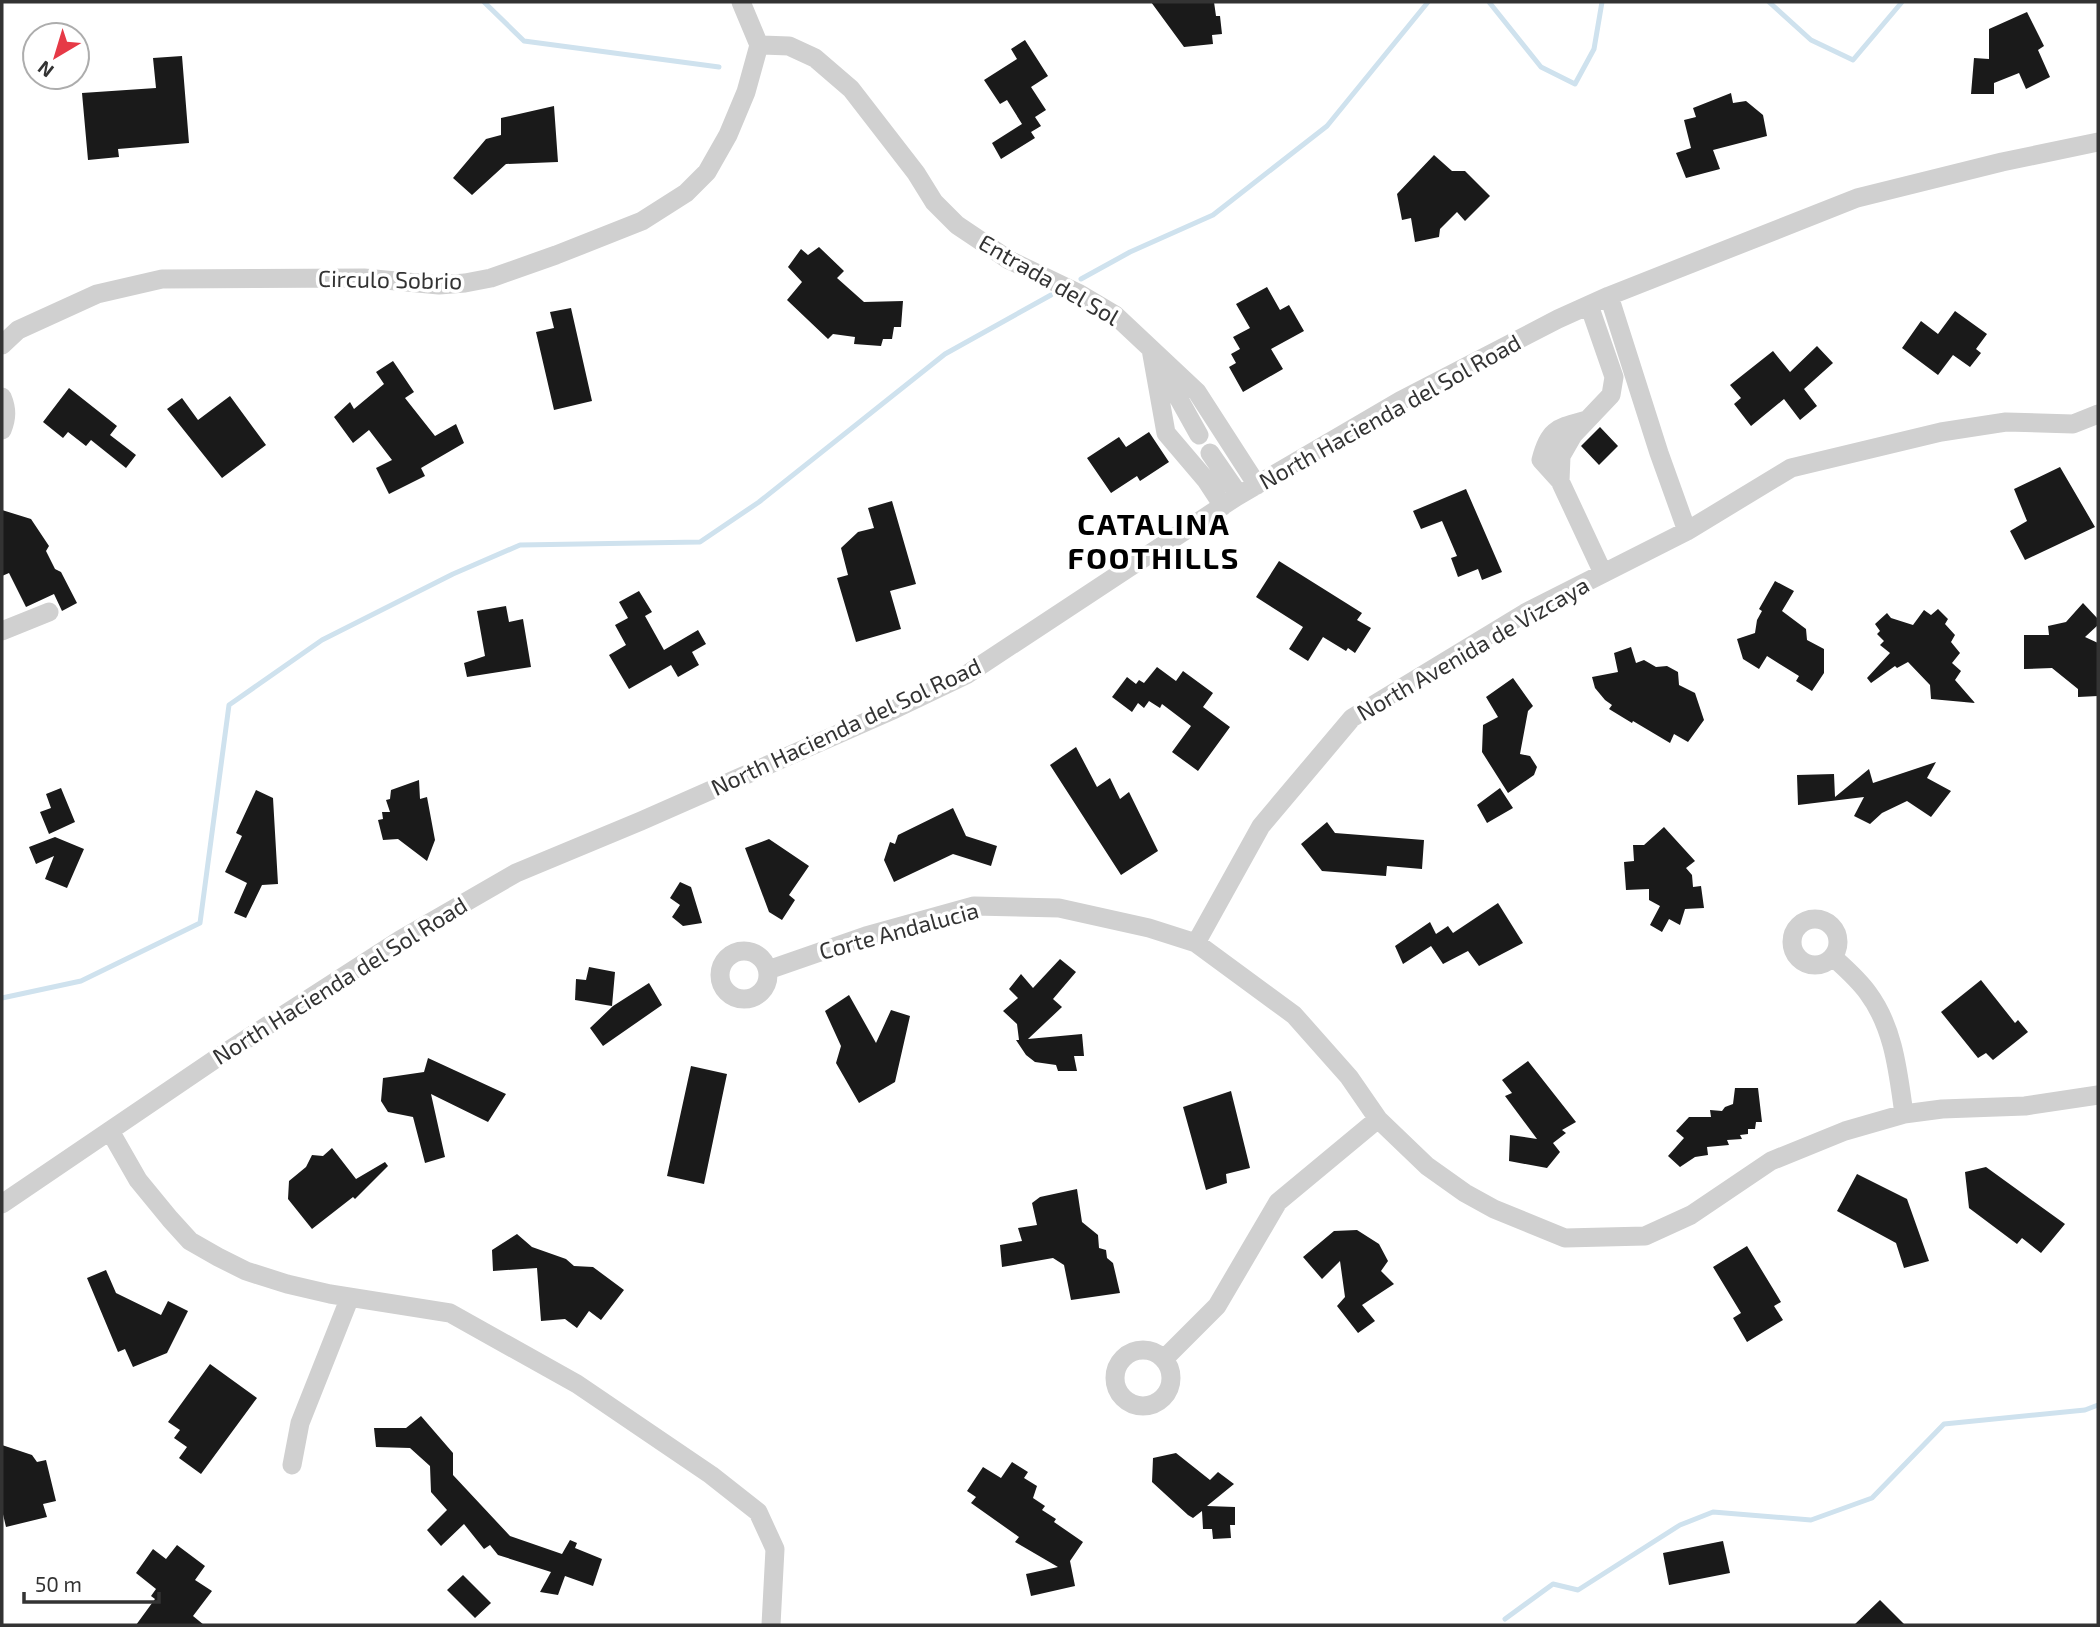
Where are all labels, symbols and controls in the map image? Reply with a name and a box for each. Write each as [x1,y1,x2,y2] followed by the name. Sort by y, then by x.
[21,21,91,91] north arrow
[33,57,58,83] text: N
[974,228,1125,331] street label: Entrada del Sol
[318,264,462,294] street label: Circulo Sobrio
[1254,327,1525,495] street label: North Hacienda del Sol Road
[1068,505,1240,575] district label: CATALINA FOOTHILLS
[1351,570,1594,726] street label: North Avenida de Vizcaya
[706,651,985,801] street label: North Hacienda del Sol Road
[207,890,472,1070] street label: North Hacienda del Sol Road
[816,895,982,965] street label: Corte Andalucia
[24,1560,159,1604] scale bar
[35,1571,82,1596] text: 50 m

